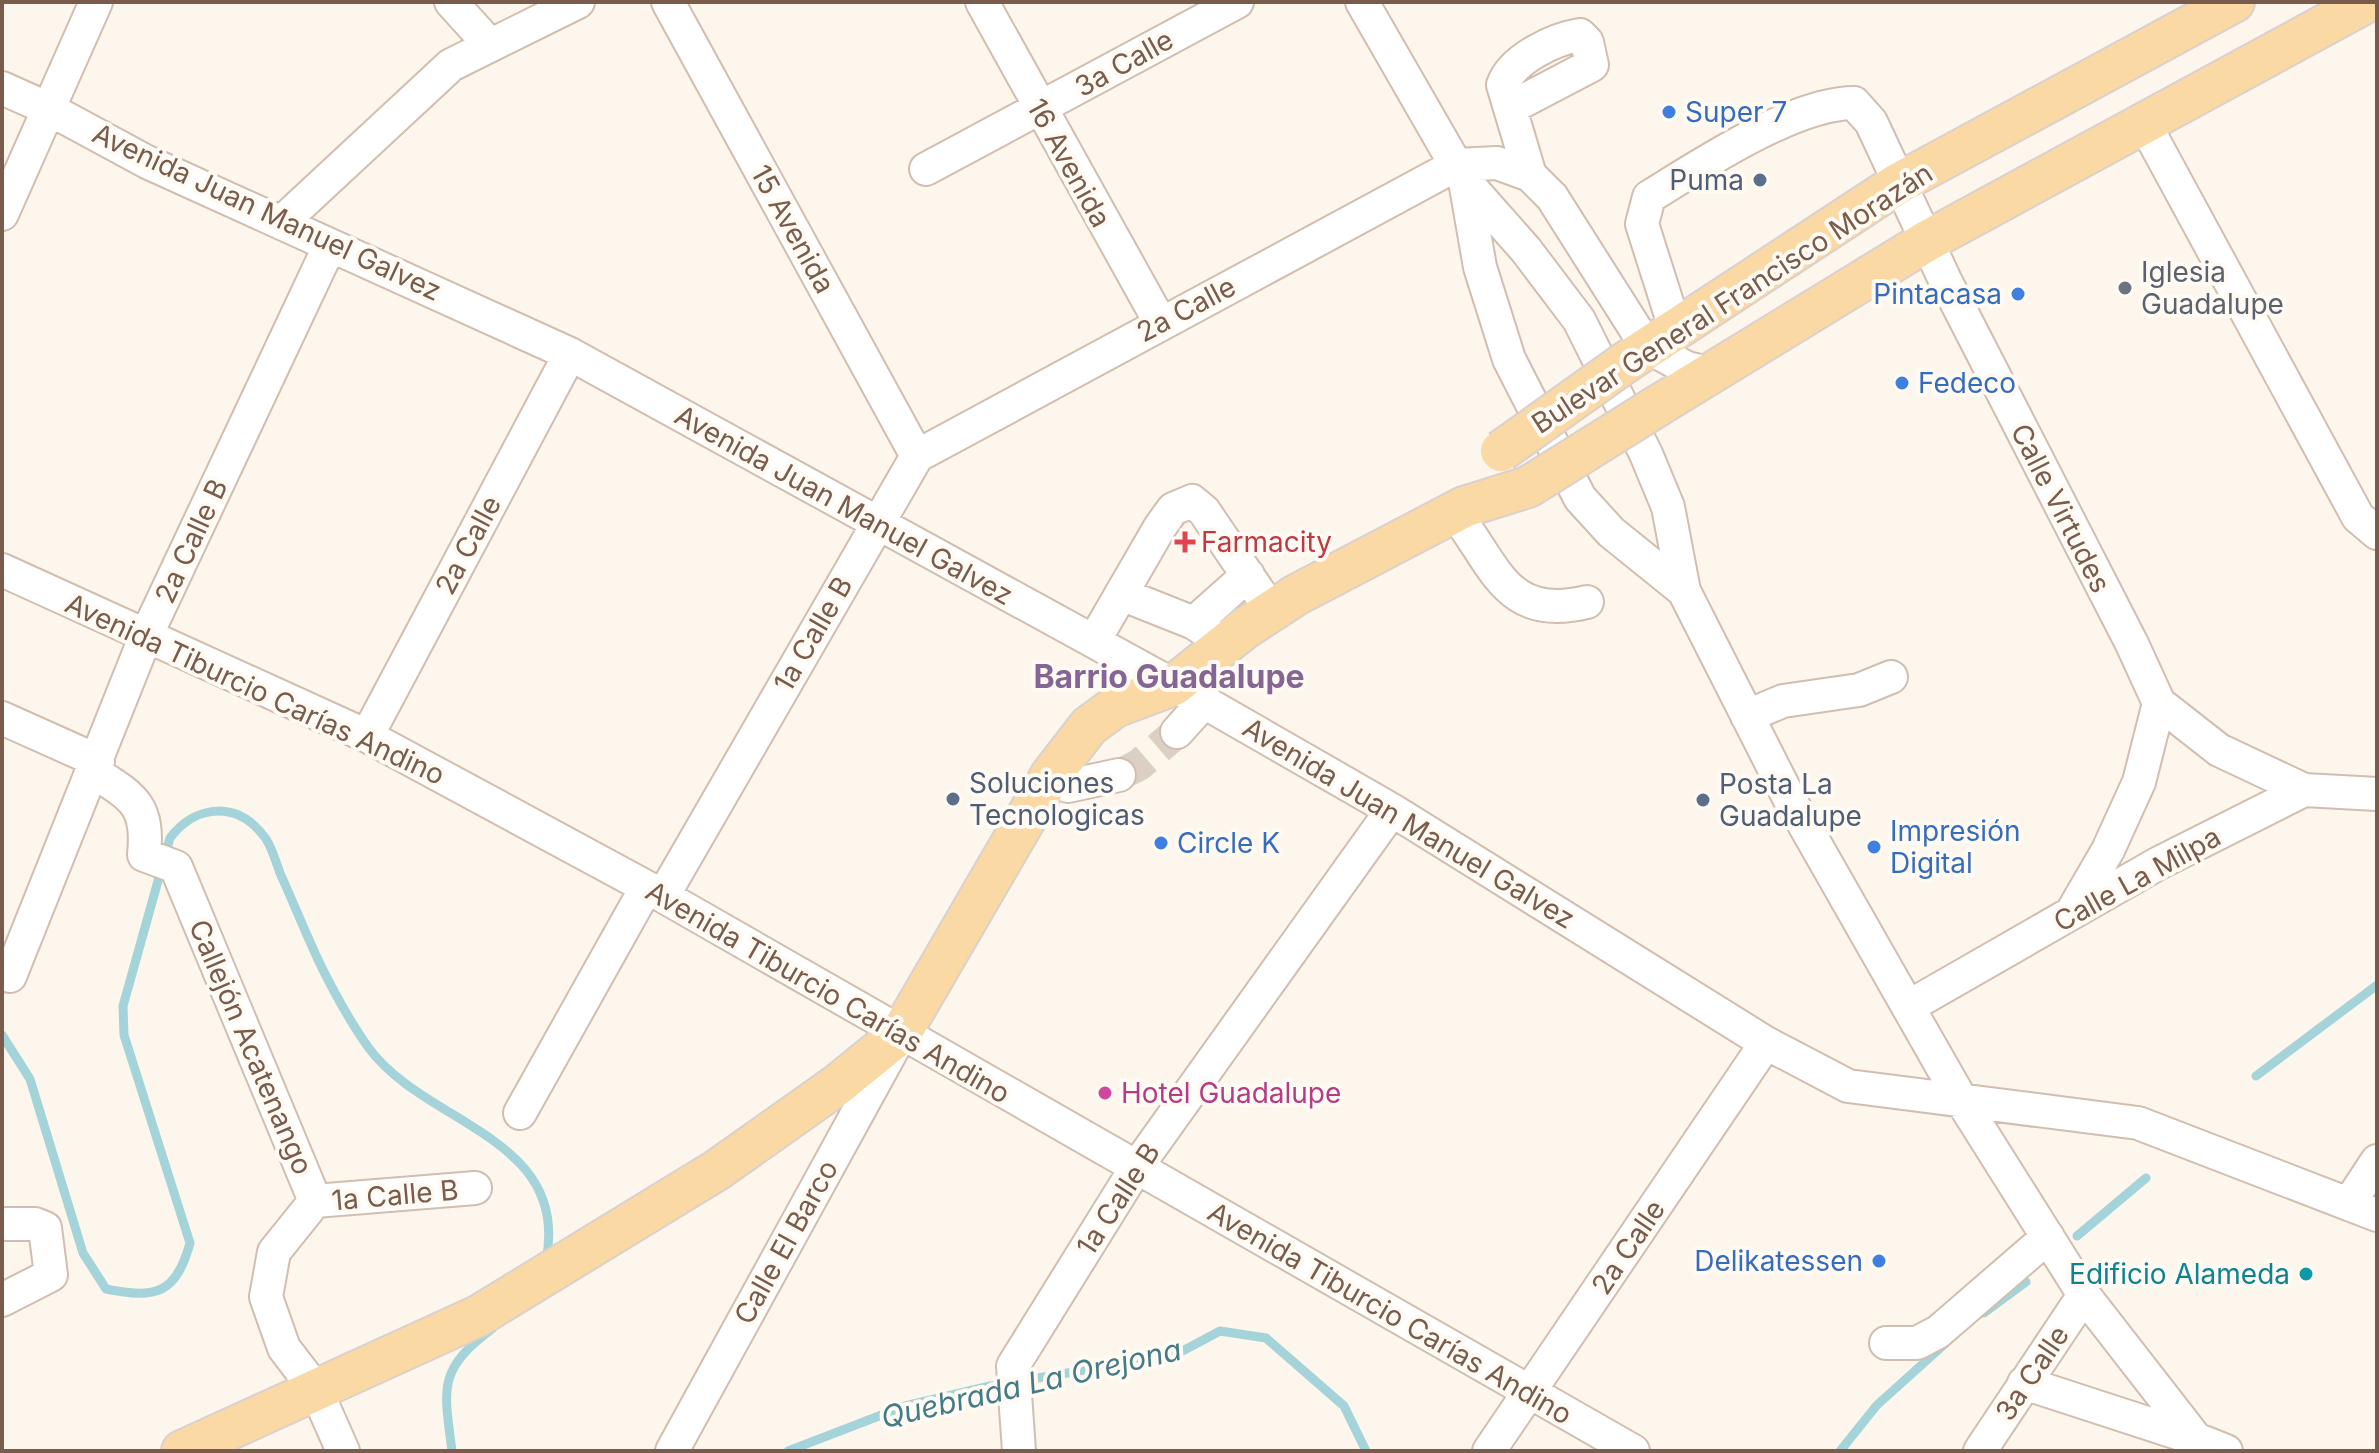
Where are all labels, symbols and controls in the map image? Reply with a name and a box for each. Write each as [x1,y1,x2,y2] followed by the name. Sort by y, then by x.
[1069,22,1179,104] street label: 3a Calle
[1020,93,1118,233] street label: 16 Avenida
[1685,95,1787,129] place label: Super 7
[1660,103,1678,121] marker: Super 7
[87,116,447,308] street label: Avenida Juan Manuel Galvez
[1525,155,1939,441] street label: Bulevar General Francisco Morazán
[744,159,842,299] street label: 15 Avenida
[1669,163,1744,197] place label: Puma
[1751,171,1769,189] marker: Puma
[2141,255,2284,321] place label: Iglesia Guadalupe
[1131,269,1241,349] street label: 2a Calle
[1873,277,2002,311] place label: Pintacasa
[2116,279,2134,297] marker: Iglesia Guadalupe
[2009,285,2027,303] marker: Pintacasa
[1918,366,2016,400] place label: Fedeco
[1893,374,1911,392] marker: Fedeco
[669,398,1019,612] street label: Avenida Juan Manuel Galvez
[2004,418,2118,598] street label: Calle Virtudes
[148,474,234,608] street label: 2a Calle B
[428,490,508,600] street label: 2a Calle
[1201,525,1332,559] place label: Farmacity
[1176,533,1194,551] marker: Farmacity
[766,570,860,698] street label: 1a Calle B
[60,586,450,792] street label: Avenida Tiburcio Carías Andino
[1033,657,1305,696] district label: Barrio Guadalupe
[1237,710,1581,936] street label: Avenida Juan Manuel Galvez
[969,766,1145,832] place label: Soluciones Tecnologicas
[1719,767,1862,833] place label: Posta La Guadalupe
[944,790,962,808] marker: Soluciones Tecnologicas
[1694,791,1712,809] marker: Posta La Guadalupe
[1890,814,2020,880] place label: Impresión Digital
[2048,819,2226,939] street label: Calle La Milpa
[1177,826,1280,860] place label: Circle K
[1152,834,1170,852] marker: Circle K
[1865,838,1883,856] marker: Impresión Digital
[640,874,1016,1110] street label: Avenida Tiburcio Carías Andino
[182,915,320,1179] street label: Callejón Acatenango
[1121,1076,1341,1110] place label: Hotel Guadalupe
[1096,1084,1114,1102] marker: Hotel Guadalupe
[1069,1136,1167,1262] street label: 1a Calle B
[727,1154,845,1330] street label: Calle El Barco
[330,1173,460,1217] street label: 1a Calle B
[1584,1193,1672,1301] street label: 2a Calle
[1202,1195,1578,1431] street label: Avenida Tiburcio Carías Andino
[1694,1244,1863,1278] place label: Delikatessen
[1870,1252,1888,1270] marker: Delikatessen
[2069,1257,2290,1291] place label: Edificio Alameda
[2297,1265,2315,1283] marker: Edificio Alameda
[1988,1319,2076,1427] street label: 3a Calle
[877,1331,1185,1435] water label: Quebrada La Orejona

